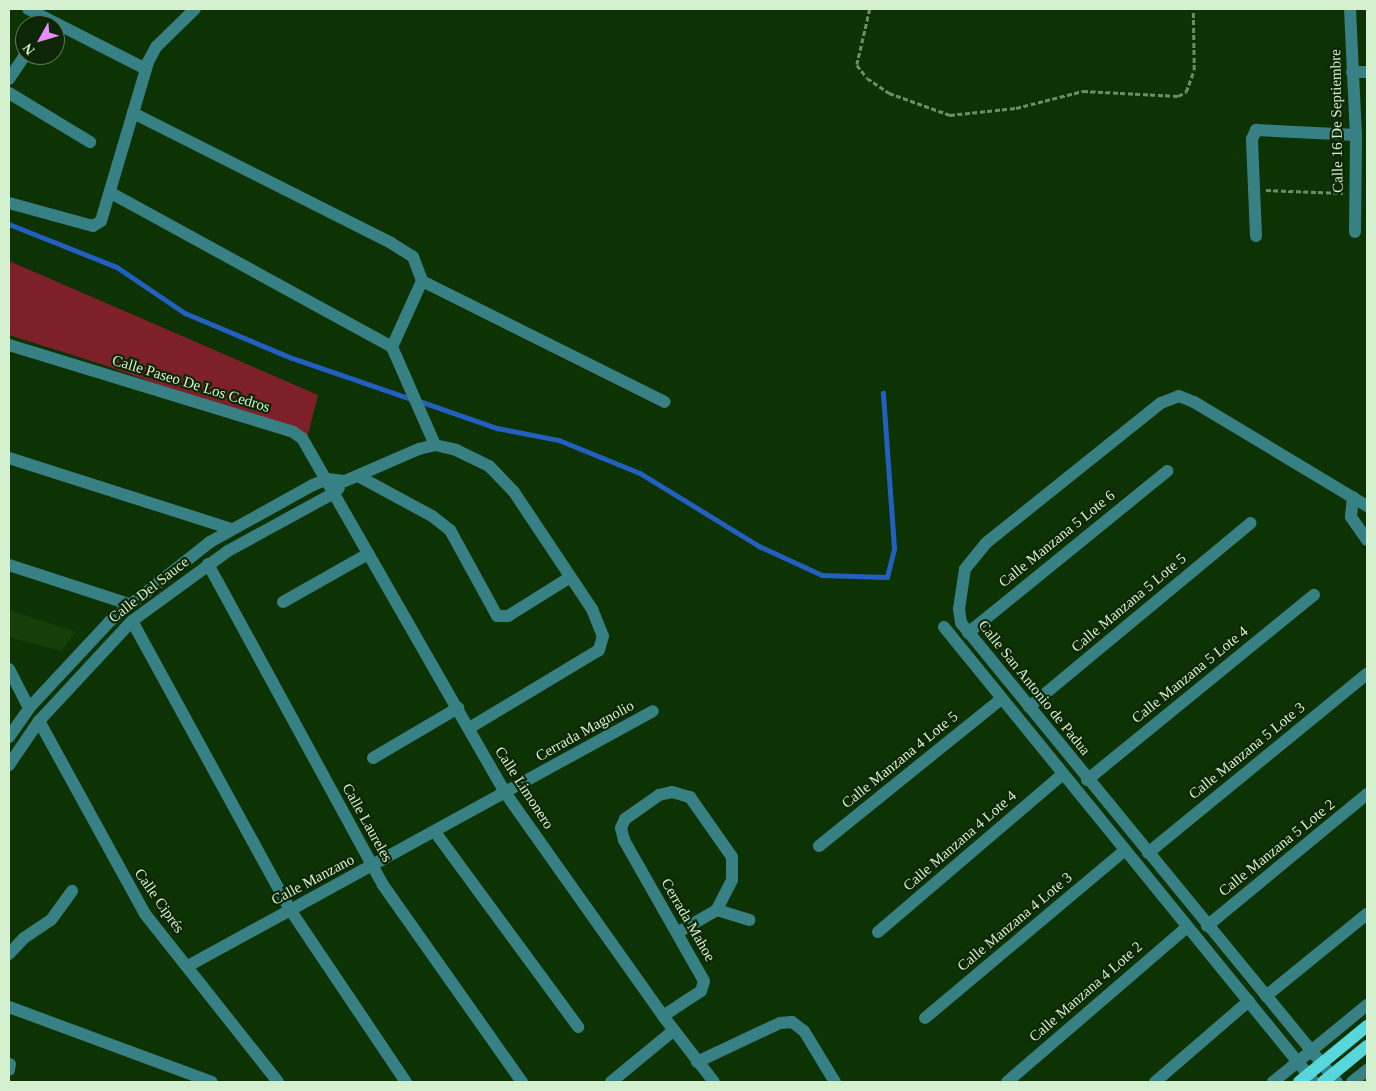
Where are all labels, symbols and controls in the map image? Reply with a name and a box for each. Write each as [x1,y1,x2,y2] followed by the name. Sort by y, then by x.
[15,15,65,65] north arrow
[20,40,38,58] text: N
[1327,49,1347,193] street label: Calle 16 De Septiembre
[110,351,272,417] street label: Calle Paseo De Los Cedros
[995,487,1119,591] street label: Calle Manzana 5 Lote 6
[1068,550,1190,656] street label: Calle Manzana 5 Lote 5
[105,553,193,627] street label: Calle Del Sauce
[974,617,1094,759] street label: Calle San Antonio de Padua
[1128,623,1252,727] street label: Calle Manzana 5 Lote 4
[533,697,637,765] street label: Cerrada Magnolio
[1185,699,1309,803] street label: Calle Manzana 5 Lote 3
[838,708,962,812] street label: Calle Manzana 4 Lote 5
[491,743,557,833] street label: Calle Limonero
[338,781,396,865] street label: Calle Laureles
[900,787,1020,895] street label: Calle Manzana 4 Lote 4
[1215,796,1339,900] street label: Calle Manzana 5 Lote 2
[269,851,357,909] street label: Calle Manzano
[130,865,188,937] street label: Calle Ciprés
[954,869,1076,975] street label: Calle Manzana 4 Lote 3
[657,875,719,965] street label: Cerrada Mahoe
[1026,938,1146,1046] street label: Calle Manzana 4 Lote 2

